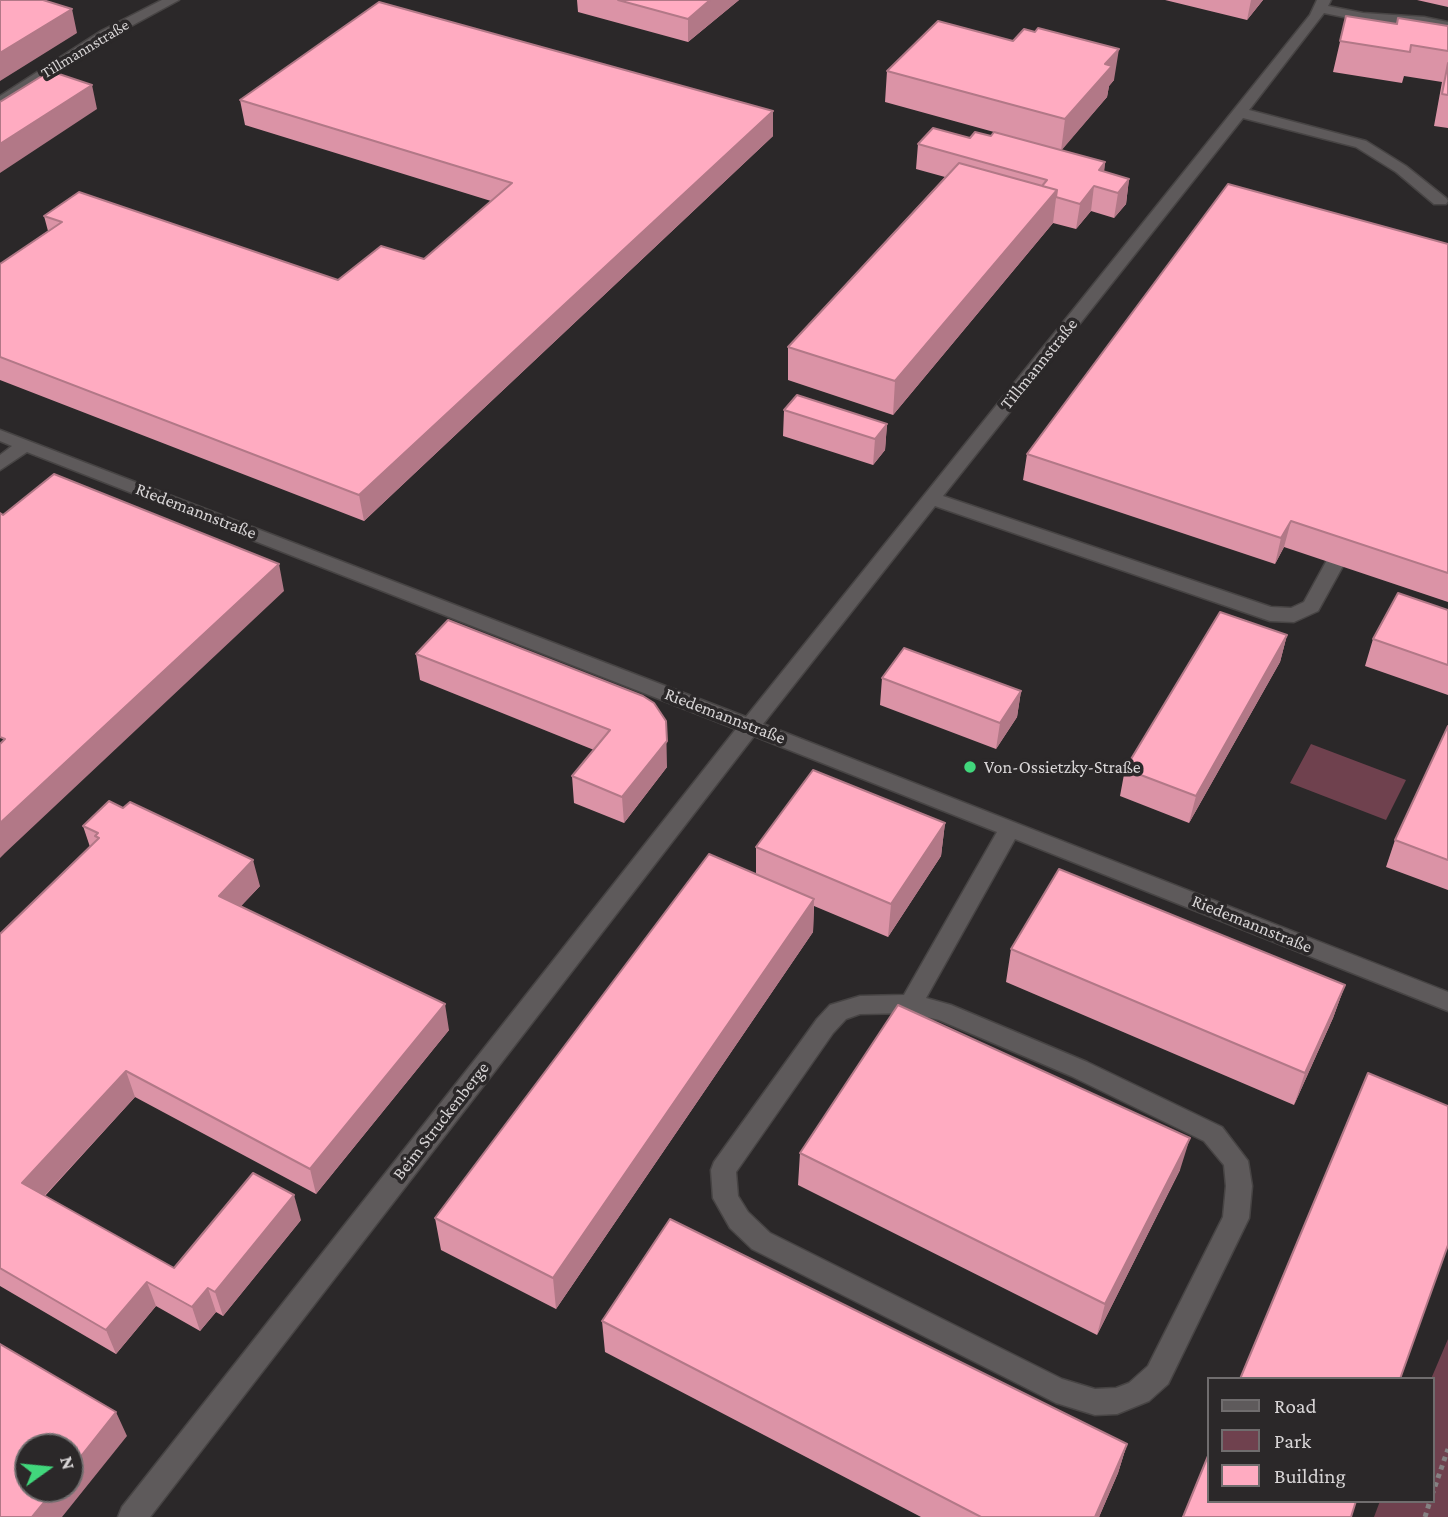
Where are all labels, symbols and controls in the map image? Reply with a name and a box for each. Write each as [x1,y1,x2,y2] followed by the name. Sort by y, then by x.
[38,15,132,83] street label: Tillmannstraße
[996,314,1082,414] street label: Tillmannstraße
[133,478,259,544] street label: Riedemannstraße
[662,683,788,749] street label: Riedemannstraße
[984,756,1141,778] place label: Von-Ossietzky-Straße
[962,759,978,775] marker: Von-Ossietzky-Straße
[1189,890,1315,958] street label: Riedemannstraße
[388,1058,494,1184] street label: Beim Struckenberge
[1206,1377,1434,1503] legend
[1274,1394,1317,1418] text: Road
[1274,1429,1311,1453] text: Park
[14,1433,84,1503] north arrow
[56,1454,80,1472] text: N
[1274,1464,1346,1488] text: Building

